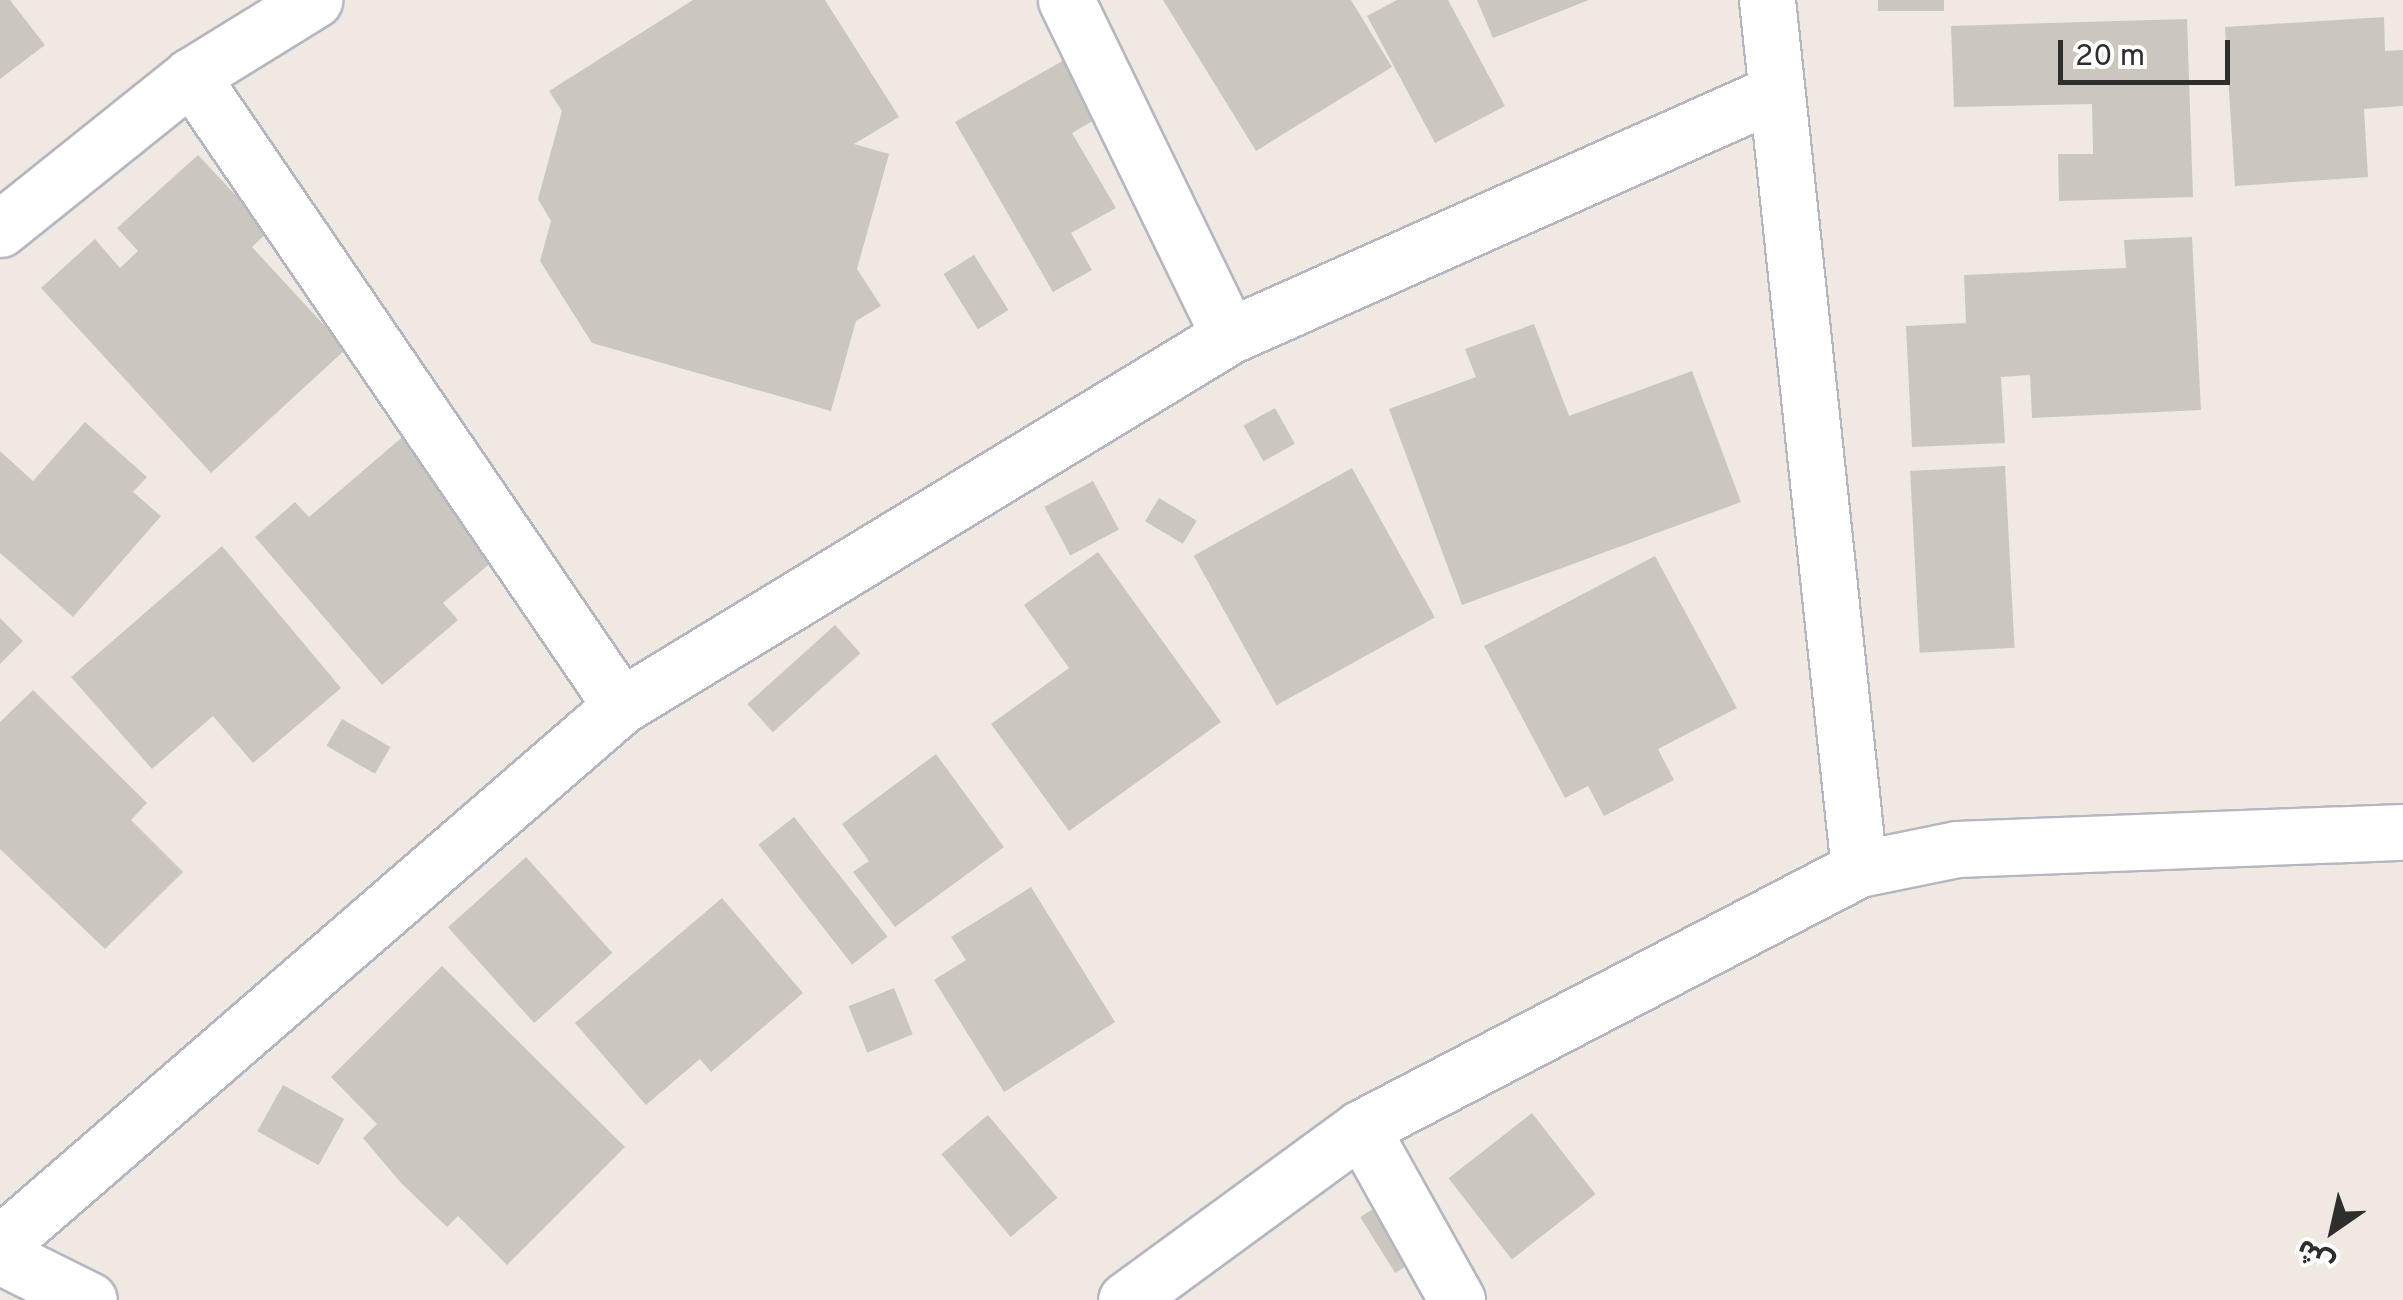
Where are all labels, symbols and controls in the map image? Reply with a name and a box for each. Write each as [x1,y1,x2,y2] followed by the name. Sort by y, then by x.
[2063,20,2236,82] scale bar
[2075,39,2145,76] text: 20 m
[2283,1180,2383,1280] north arrow
[2290,1229,2342,1281] text: ش

